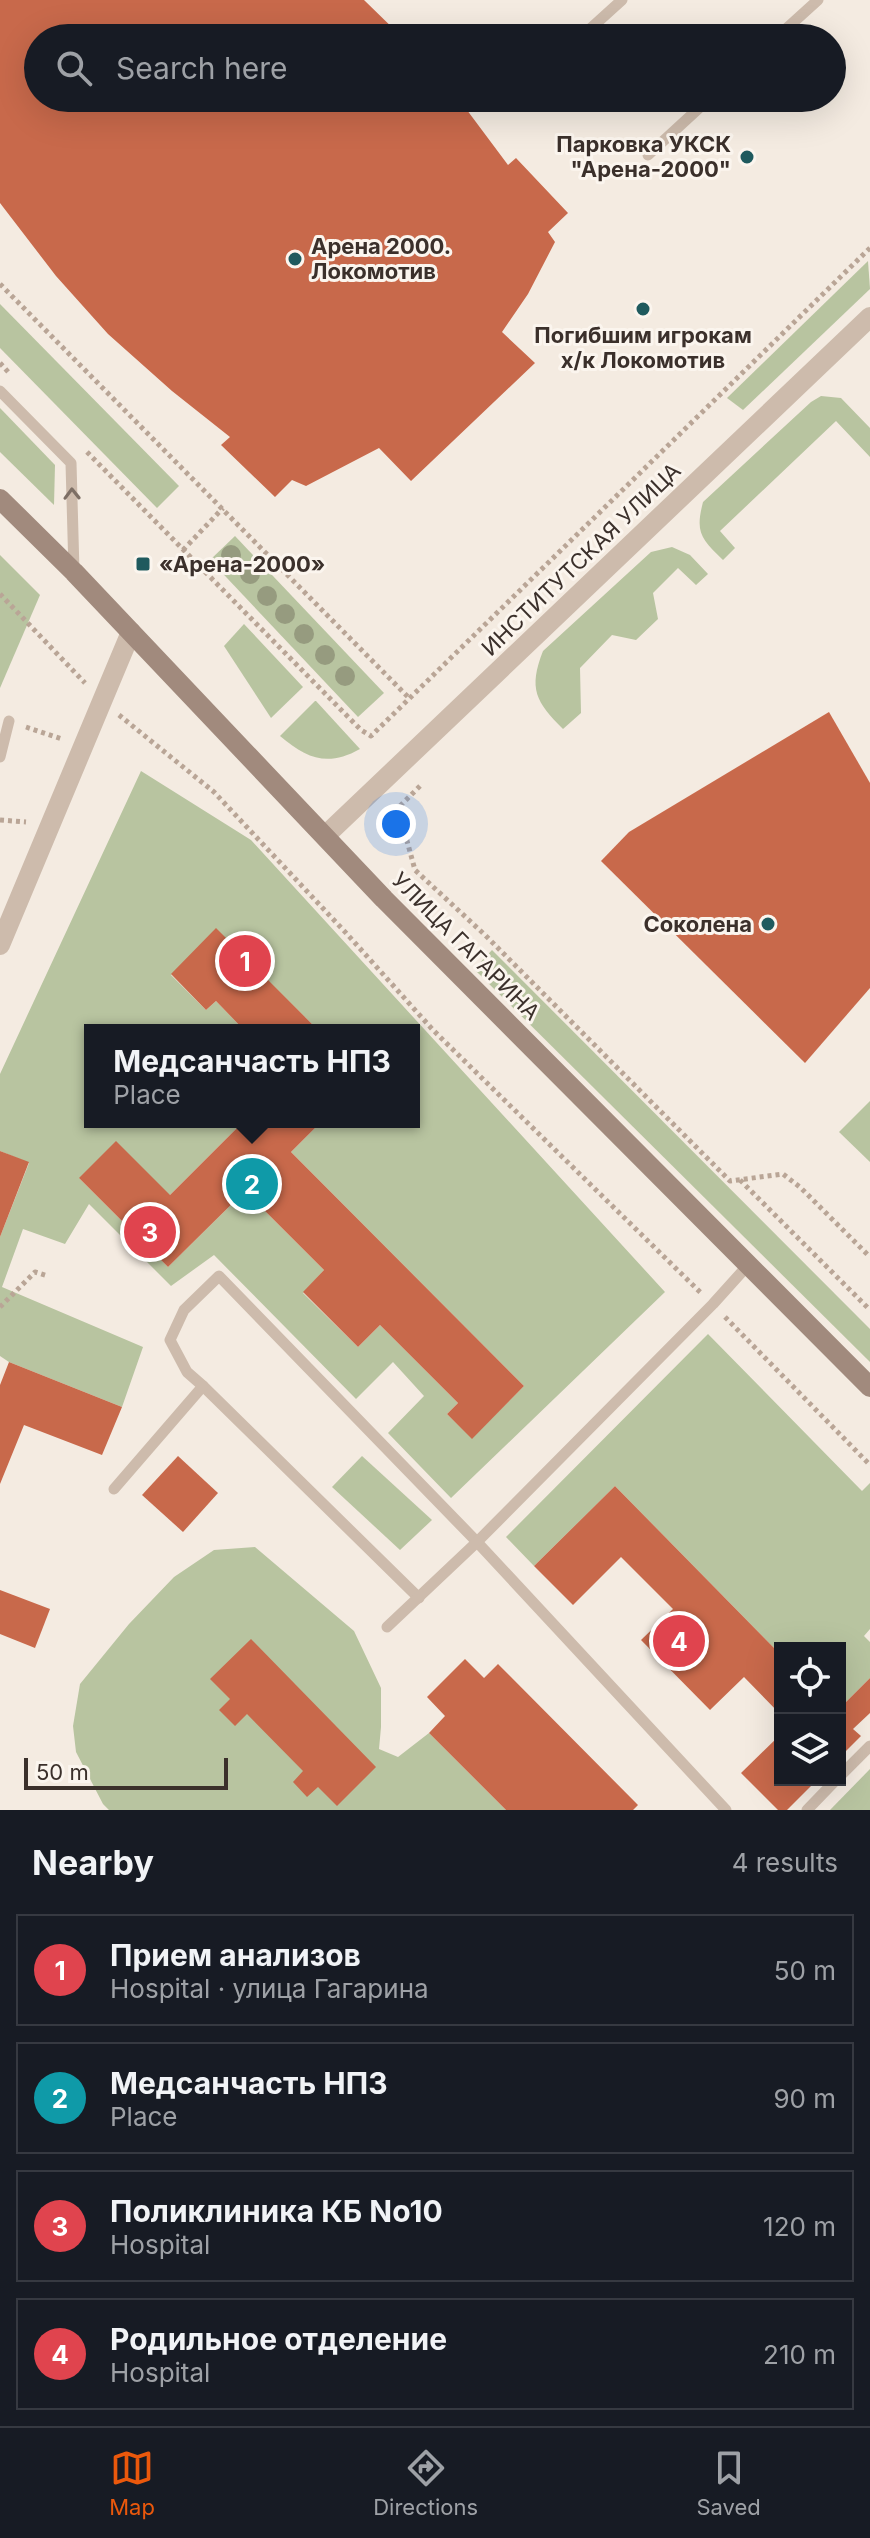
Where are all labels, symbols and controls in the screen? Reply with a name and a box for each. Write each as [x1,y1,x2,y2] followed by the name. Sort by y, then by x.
[24,24,846,112] search box
[52,46,96,90] icon: search
[116,50,288,86] text: Search here
[556,131,731,182] place label: Парковка УКСК "Арена-2000"
[738,148,756,166] marker: Парковка УКСК "Арена-2000"
[311,233,451,284] place label: Арена 2000. Локомотив
[286,250,304,268] marker: Арена 2000. Локомотив
[634,300,652,318] marker: Погибшим игрокам х/к Локомотив
[534,322,752,373] place label: Погибшим игрокам х/к Локомотив
[476,457,686,661] street label: ИНСТИТУТСКАЯ УЛИЦА
[63,487,80,500] one-way arrow
[159,551,325,577] place label: «Арена-2000»
[134,555,152,573] marker: «Арена-2000»
[376,804,416,844] your location
[387,867,545,1025] street label: УЛИЦА ГАГАРИНА
[644,911,752,937] place label: Соколена
[759,915,777,933] marker: Соколена
[219,931,271,991] pin: 1
[84,1024,420,1128] popup
[113,1043,391,1079] text: Медсанчасть НПЗ
[113,1079,181,1110] text: Place
[226,1154,278,1214] pin: 2
[124,1202,176,1262] pin: 3
[653,1611,705,1671] pin: 4
[774,1642,846,1786] map controls
[774,1642,846,1714] button: locate
[774,1714,846,1786] button: layers
[24,1754,228,1790] scale bar
[36,1759,89,1785] text: 50 m
[32,1842,154,1883] text: Nearby
[732,1847,838,1878] text: 4 results
[110,1937,361,1973] text: Прием анализов
[54,1955,66,1986] text: 1
[774,1955,836,1986] text: 50 m
[110,1973,429,2004] text: Hospital · улица Гагарина
[110,2065,388,2101] text: Медсанчасть НПЗ
[52,2083,68,2114] text: 2
[773,2083,836,2114] text: 90 m
[110,2101,178,2132] text: Place
[110,2193,443,2229] text: Поликлиника КБ No10
[52,2211,68,2242] text: 3
[763,2211,836,2242] text: 120 m
[110,2229,210,2260] text: Hospital
[110,2321,447,2357] text: Родильное отделение
[51,2339,69,2370] text: 4
[763,2339,836,2370] text: 210 m
[110,2357,210,2388] text: Hospital
[109,2446,155,2520] tab: Map
[373,2446,478,2520] tab: Directions
[696,2446,761,2520] tab: Saved

